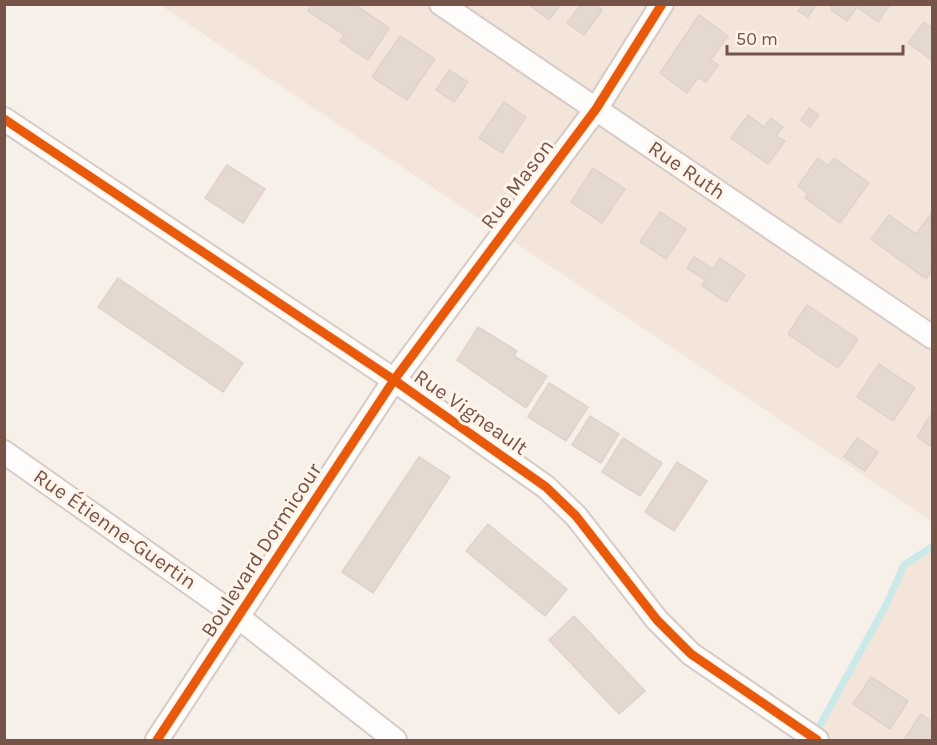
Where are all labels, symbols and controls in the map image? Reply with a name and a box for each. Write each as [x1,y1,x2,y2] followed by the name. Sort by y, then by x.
[727,18,902,56] scale bar
[736,28,778,50] text: 50 m
[476,134,558,234] street label: Rue Mason
[644,136,730,204] street label: Rue Ruth
[410,364,532,460] street label: Rue Vigneault
[196,458,326,641] street label: Boulevard Dormicour
[29,464,201,594] street label: Rue Étienne-Guertin

